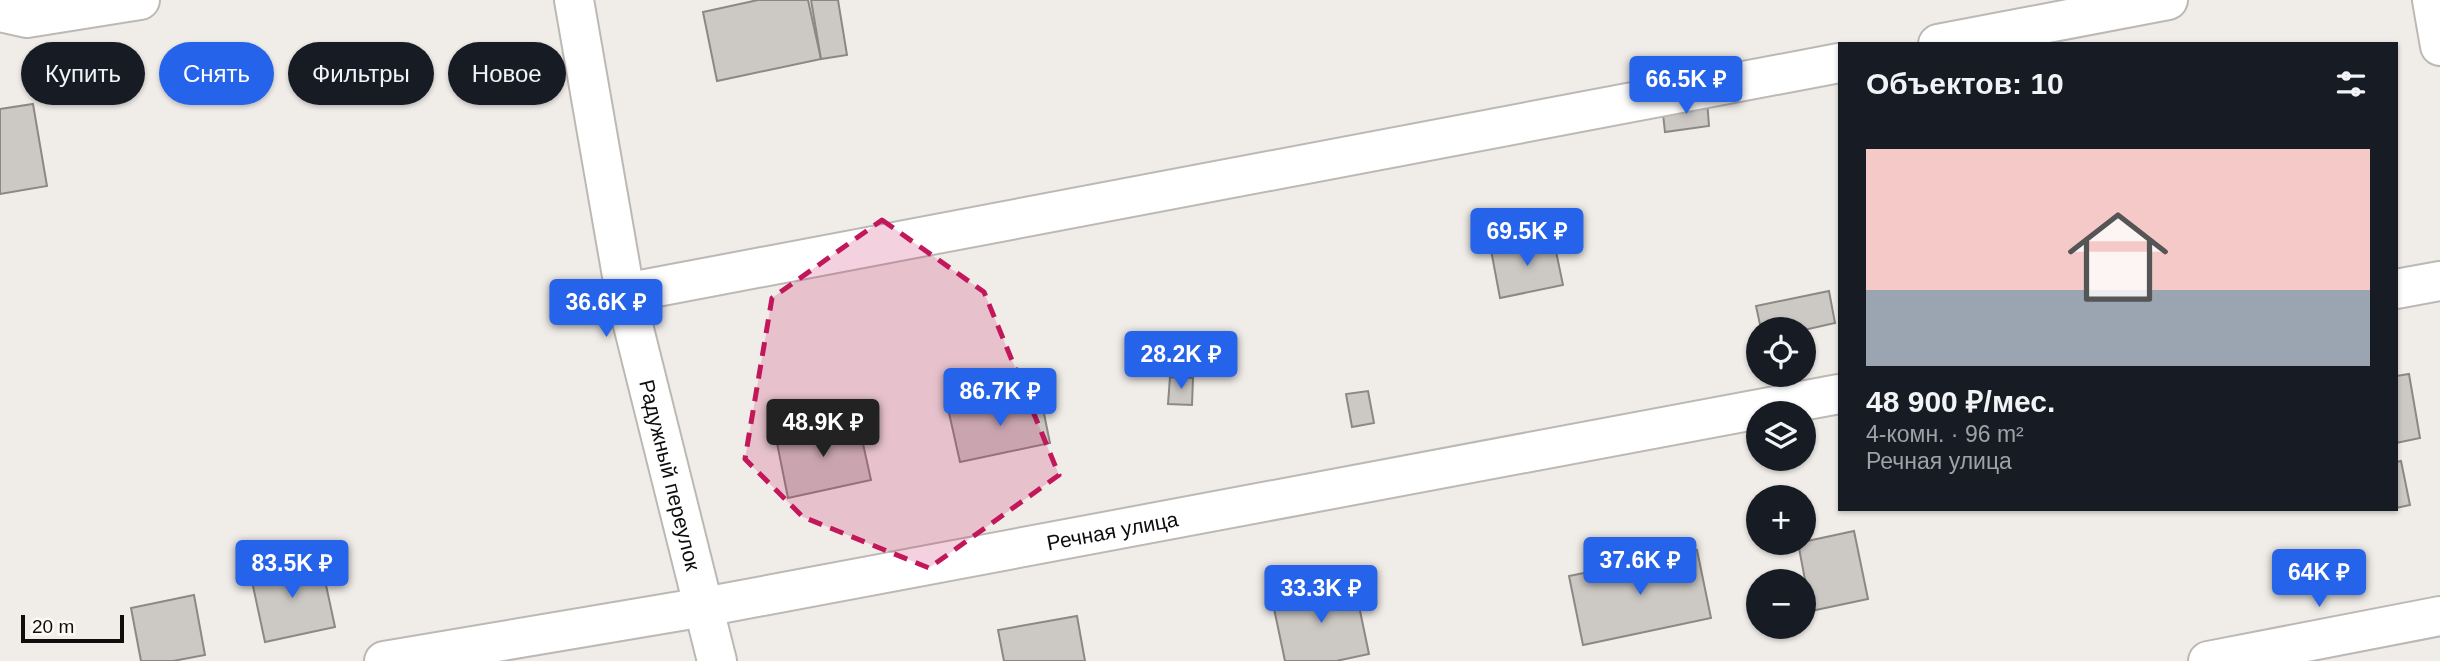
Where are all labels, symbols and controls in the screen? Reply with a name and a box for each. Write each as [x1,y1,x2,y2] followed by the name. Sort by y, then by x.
[21,42,145,105] chip: Купить
[159,42,274,105] chip: Снять
[288,42,434,105] chip: Фильтры
[448,42,566,105] chip: Новое
[1621,57,1751,116] pin: 66.5K ₽
[2332,65,2370,103] icon: filters
[1645,66,1727,92] text: 66.5K ₽
[1866,67,2064,100] text: Объектов: 10
[2055,194,2181,320] icon: home
[1462,208,1592,268] pin: 69.5K ₽
[1486,218,1568,244] text: 69.5K ₽
[541,280,671,339] pin: 36.6K ₽
[565,289,647,315] text: 36.6K ₽
[1746,317,1816,639] map controls
[1746,317,1816,387] button: locate
[1116,332,1246,391] pin: 28.2K ₽
[1140,341,1222,367] text: 28.2K ₽
[935,368,1065,428] pin: 86.7K ₽
[636,377,706,574] street label: Радужный переулок
[959,378,1041,404] text: 86.7K ₽
[1866,385,2055,418] text: 48 900 ₽/мес.
[758,400,888,459] pin: 48.9K ₽
[1746,401,1816,471] button: layers
[782,409,864,435] text: 48.9K ₽
[1866,421,2024,447] text: 4-комн. · 96 m²
[1866,448,2012,474] text: Речная улица
[1746,485,1816,555] button: +
[1045,507,1180,554] street label: Речная улица
[1575,538,1705,597] pin: 37.6K ₽
[227,540,357,600] pin: 83.5K ₽
[1599,547,1681,573] text: 37.6K ₽
[251,550,333,576] text: 83.5K ₽
[2270,550,2368,609] pin: 64K ₽
[2288,559,2350,585] text: 64K ₽
[1256,566,1386,625] pin: 33.3K ₽
[1746,569,1816,639] button: −
[1280,575,1362,601] text: 33.3K ₽
[21,612,124,644] scale bar
[32,616,74,637] text: 20 m

